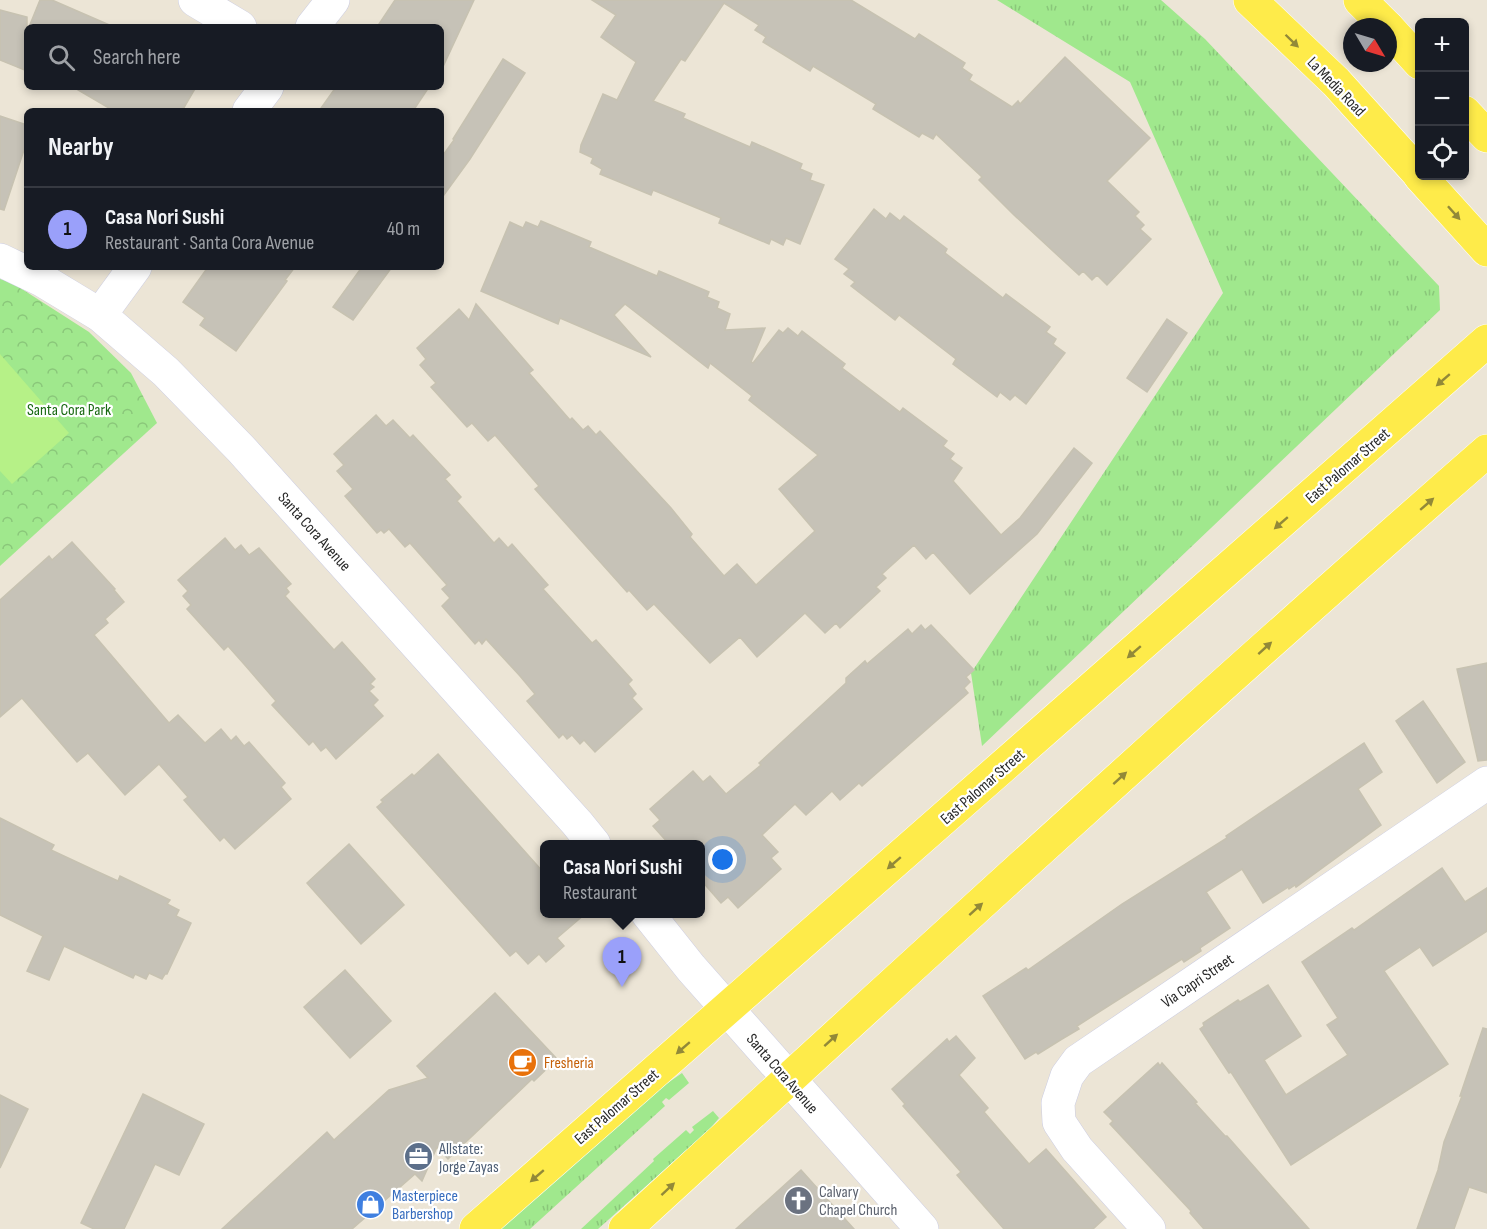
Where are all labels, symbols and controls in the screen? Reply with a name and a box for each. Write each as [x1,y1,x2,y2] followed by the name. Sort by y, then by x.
[1343,18,1397,72] north arrow
[1415,18,1469,180] map controls
[1415,18,1469,72] button: +
[24,24,444,90] search box
[1285,33,1299,47] one-way arrow
[45,41,78,74] icon: search
[93,44,180,71] text: Search here
[1303,53,1369,121] street label: La Media Road
[1415,72,1469,126] button: −
[1415,126,1469,180] button: locate
[48,132,114,163] text: Nearby
[105,204,224,231] text: Casa Nori Sushi
[1446,205,1460,219] one-way arrow
[64,217,71,241] text: 1
[387,217,420,241] text: 40 m
[105,231,314,255] text: Restaurant · Santa Cora Avenue
[1436,373,1451,386] one-way arrow
[27,401,111,420] park label: Santa Cora Park
[1302,424,1394,508] street label: East Palomar Street
[273,489,354,575] street label: Santa Cora Avenue
[1419,497,1435,510] one-way arrow
[1274,516,1289,529] one-way arrow
[1258,641,1273,655] one-way arrow
[1127,645,1142,658] one-way arrow
[937,745,1029,829] street label: East Palomar Street
[1113,771,1128,785] one-way arrow
[540,840,705,918] popup
[708,845,737,874] your location
[563,854,682,881] text: Casa Nori Sushi
[887,856,902,869] one-way arrow
[563,881,637,905] text: Restaurant
[968,902,983,916] one-way arrow
[602,938,642,987] pin: 1
[1158,950,1238,1012] street label: Via Capri Street
[742,1030,822,1118] street label: Santa Cora Avenue
[824,1033,839,1047] one-way arrow
[676,1041,691,1054] one-way arrow
[507,1046,539,1078] cafe icon: Fresheria
[544,1054,594,1073] place label: Fresheria
[571,1065,663,1149] street label: East Palomar Street
[438,1140,499,1177] place label: Allstate: Jorge Zayas
[402,1141,434,1173] office icon: Allstate: Jorge Zayas
[529,1169,544,1183] one-way arrow
[661,1183,675,1197] one-way arrow
[819,1183,897,1220] place label: Calvary Chapel Church
[782,1184,814,1216] church icon: Calvary Chapel Church
[392,1187,458,1224] place label: Masterpiece Barbershop
[355,1188,387,1220] shop icon: Masterpiece Barbershop

